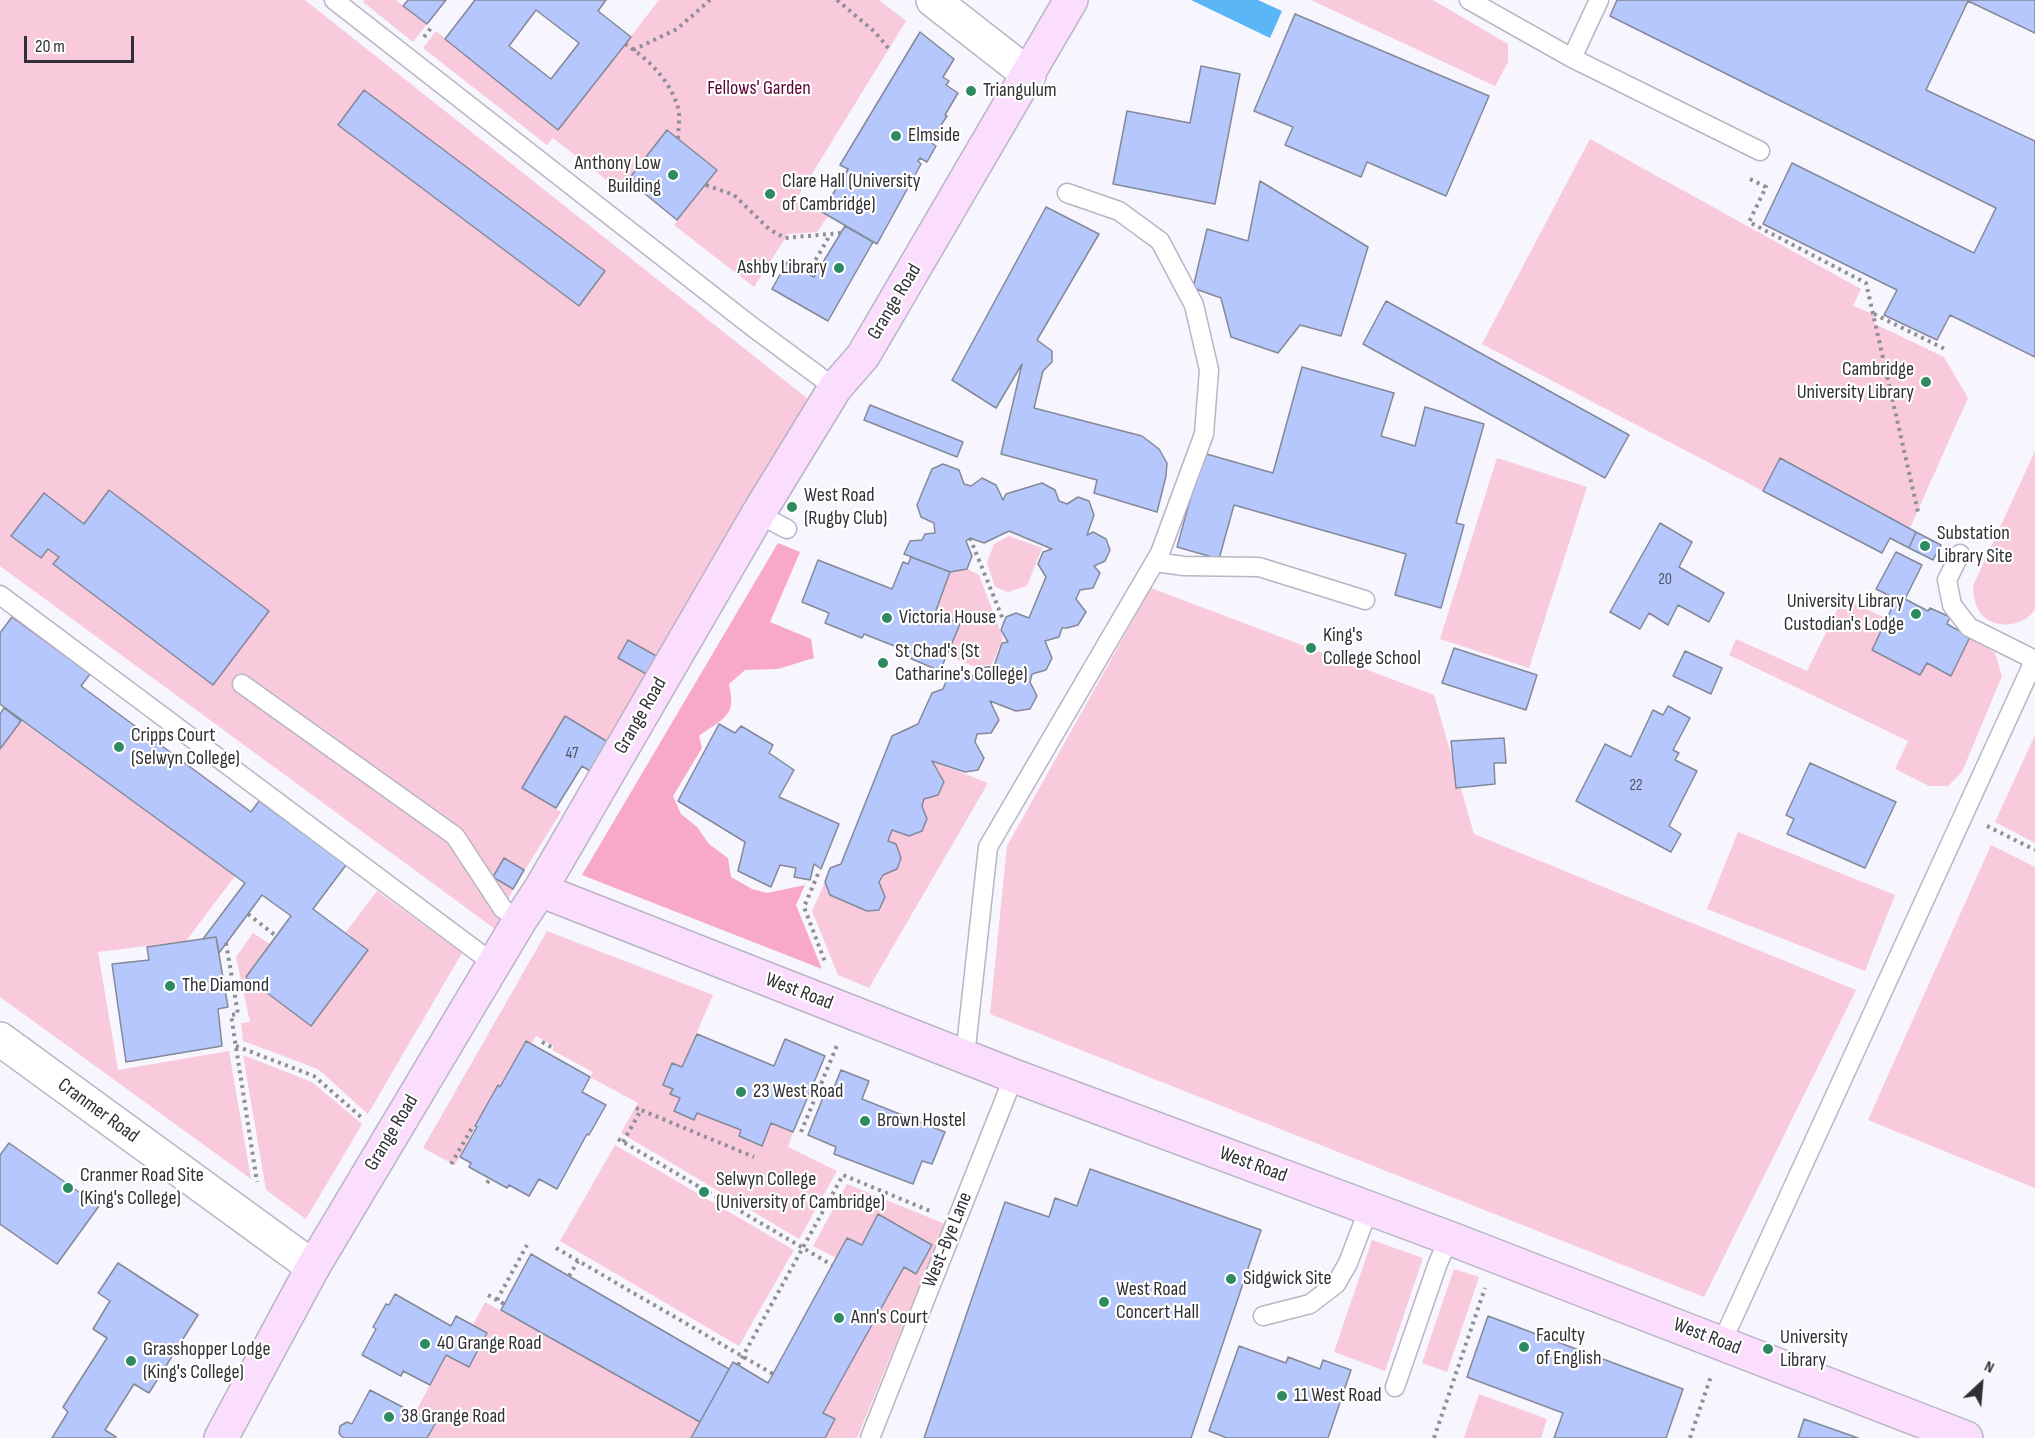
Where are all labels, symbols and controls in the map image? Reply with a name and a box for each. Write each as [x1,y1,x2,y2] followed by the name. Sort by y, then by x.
[27,24,136,62] scale bar
[35,36,65,57] text: 20 m
[707,77,811,101] park label: Fellows' Garden
[983,79,1057,103] place label: Triangulum
[964,84,978,98] marker: Triangulum
[908,124,960,148] place label: Elmside
[889,129,903,143] marker: Elmside
[574,152,661,199] place label: Anthony Low Building
[666,168,680,182] marker: Anthony Low Building
[782,170,921,217] place label: Clare Hall (University of Cambridge)
[763,187,777,201] marker: Clare Hall (University of Cambridge)
[737,256,827,280] place label: Ashby Library
[863,260,927,344] street label: Grange Road
[832,261,846,275] marker: Ashby Library
[1797,358,1914,405] place label: Cambridge University Library
[1919,375,1933,389] marker: Cambridge University Library
[804,484,887,531] place label: West Road (Rugby Club)
[785,500,799,514] marker: West Road (Rugby Club)
[1937,522,2013,569] place label: Substation Library Site
[1918,539,1932,553] marker: Substation Library Site
[1658,570,1672,590] house number: 20
[1784,590,1904,637] place label: University Library Custodian's Lodge
[899,606,996,630] place label: Victoria House
[1909,607,1923,621] marker: University Library Custodian's Lodge
[880,611,894,625] marker: Victoria House
[1323,624,1421,671] place label: King's College School
[895,640,1028,687] place label: St Chad's (St Catharine's College)
[1304,641,1318,655] marker: King's College School
[876,656,890,670] marker: St Chad's (St Catharine's College)
[610,674,672,758] street label: Grange Road
[131,724,240,771] place label: Cripps Court (Selwyn College)
[112,740,126,754] marker: Cripps Court (Selwyn College)
[566,744,578,764] house number: 47
[1629,776,1643,796] house number: 22
[762,968,836,1016] street label: West Road
[182,974,269,998] place label: The Diamond
[163,979,177,993] marker: The Diamond
[53,1074,143,1148] street label: Cranmer Road
[753,1080,843,1104] place label: 23 West Road
[734,1085,748,1099] marker: 23 West Road
[360,1091,424,1175] street label: Grange Road
[877,1109,966,1133] place label: Brown Hostel
[858,1114,872,1128] marker: Brown Hostel
[1216,1142,1290,1188] street label: West Road
[80,1164,204,1211] place label: Cranmer Road Site (King's College)
[716,1168,885,1215] place label: Selwyn College (University of Cambridge)
[61,1181,75,1195] marker: Cranmer Road Site (King's College)
[697,1185,711,1199] marker: Selwyn College (University of Cambridge)
[918,1189,978,1291] street label: West-Bye Lane
[1243,1267,1331,1291] place label: Sidgwick Site
[1224,1272,1238,1286] marker: Sidgwick Site
[1116,1278,1199,1325] place label: West Road Concert Hall
[1097,1295,1111,1309] marker: West Road Concert Hall
[851,1306,928,1330] place label: Ann's Court
[832,1311,846,1325] marker: Ann's Court
[1670,1313,1744,1361] street label: West Road
[1536,1324,1602,1371] place label: Faculty of English
[1780,1326,1848,1373] place label: University Library
[437,1332,542,1356] place label: 40 Grange Road
[418,1337,432,1351] marker: 40 Grange Road
[143,1338,270,1385] place label: Grasshopper Lodge (King's College)
[1517,1340,1531,1354] marker: Faculty of English
[1761,1342,1775,1356] marker: University Library
[124,1354,138,1368] marker: Grasshopper Lodge (King's College)
[1951,1354,2011,1414] north arrow
[1981,1357,1997,1378] text: N
[1294,1384,1382,1408] place label: 11 West Road
[1275,1389,1289,1403] marker: 11 West Road
[401,1405,505,1429] place label: 38 Grange Road
[382,1410,396,1424] marker: 38 Grange Road

